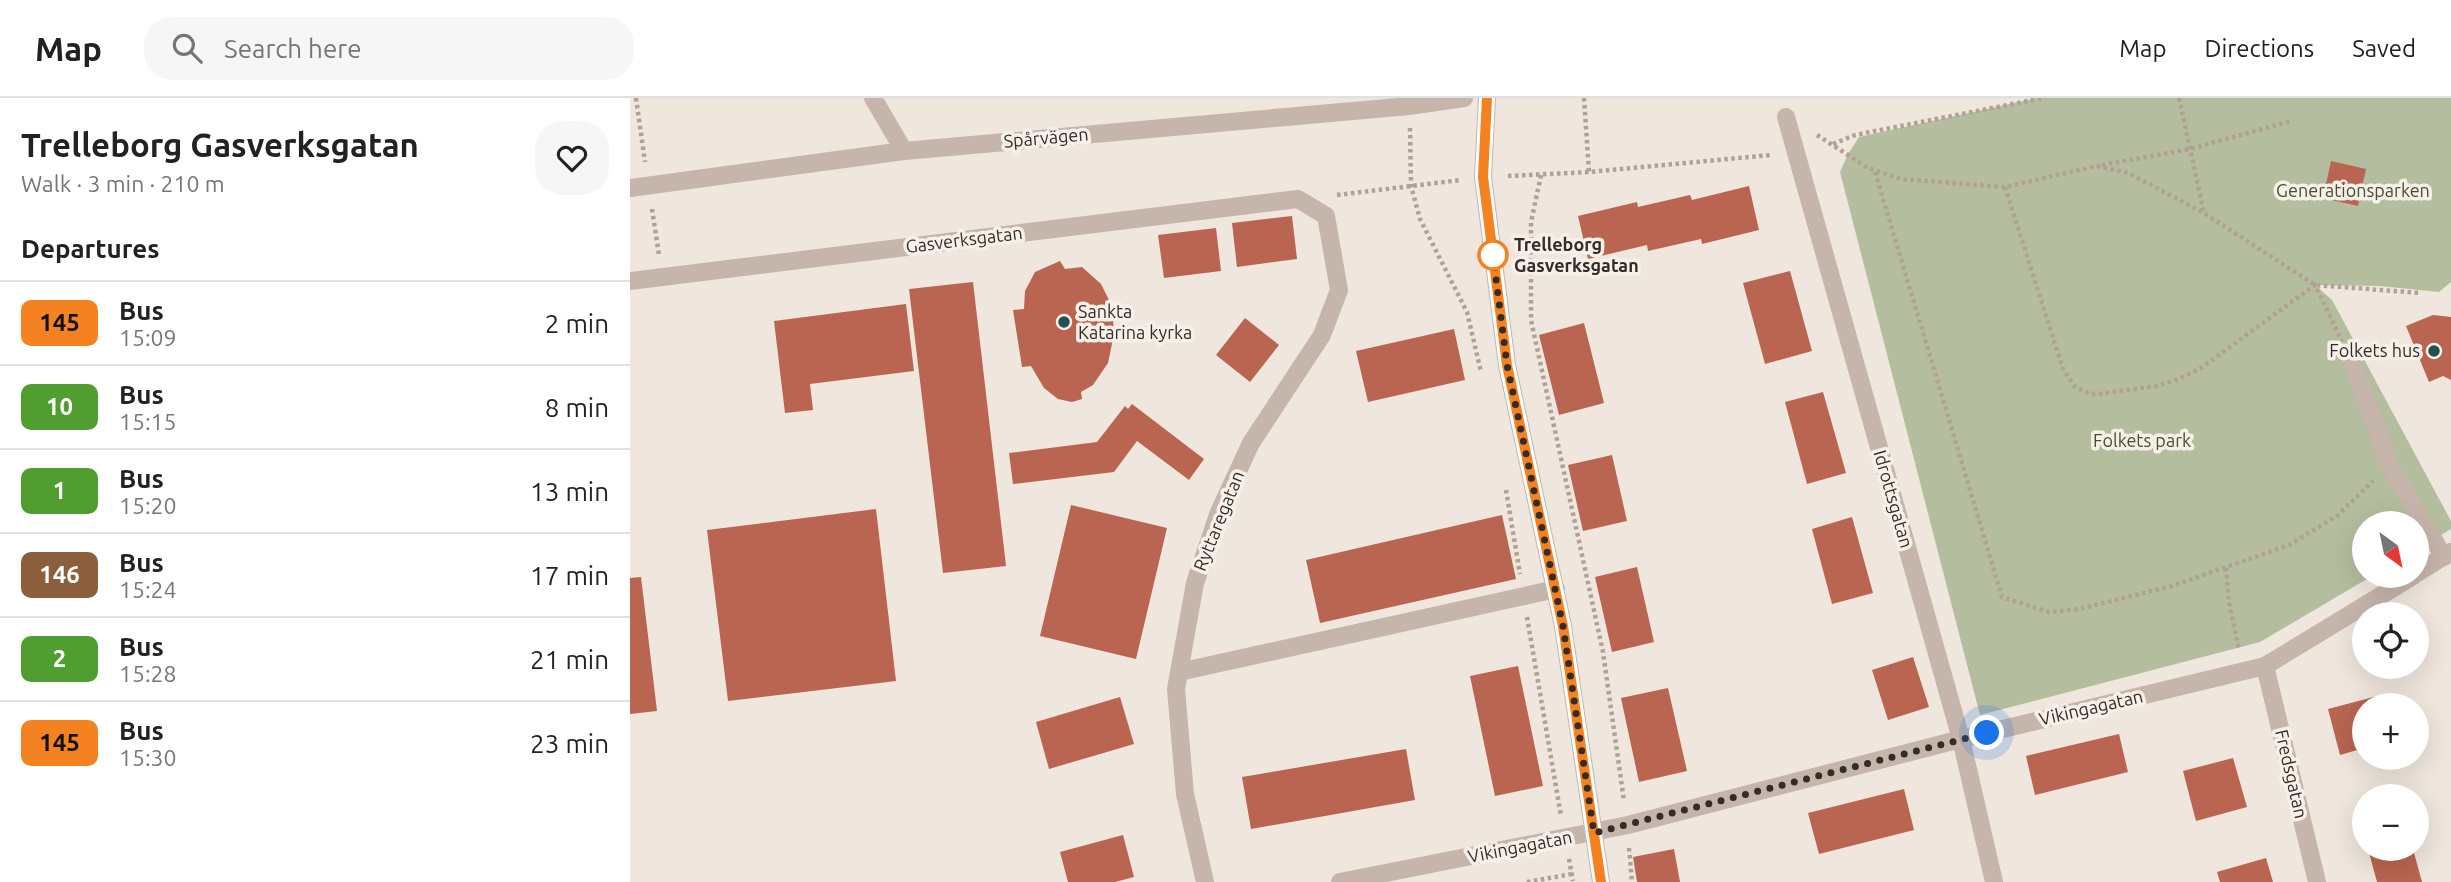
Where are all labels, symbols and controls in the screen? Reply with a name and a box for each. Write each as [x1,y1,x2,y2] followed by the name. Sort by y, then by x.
[144,17,634,80] search box
[168,29,206,67] icon: search
[35,30,102,67] text: Map
[224,34,362,63] text: Search here
[2119,35,2166,62] text: Map
[2204,35,2314,62] text: Directions
[2352,35,2416,62] text: Saved
[535,121,609,195] button: heart
[1003,123,1089,151] street label: Spårvägen
[21,126,419,163] text: Trelleborg Gasverksgatan
[21,171,225,196] text: Walk · 3 min · 210 m
[2276,180,2430,200] park label: Generationsparken
[904,222,1023,256] street label: Gasverksgatan
[21,234,159,263] text: Departures
[1514,234,1639,275] place label: Trelleborg Gasverksgatan
[1478,240,1508,270] marker: Trelleborg Gasverksgatan
[119,296,164,325] text: Bus
[1078,301,1192,342] place label: Sankta Katarina kyrka
[39,309,80,336] text: 145
[545,309,609,338] text: 2 min
[1056,314,1072,330] marker: Sankta Katarina kyrka
[119,325,177,350] text: 15:09
[2329,340,2420,360] place label: Folkets hus
[2426,343,2442,359] marker: Folkets hus
[119,380,164,409] text: Bus
[46,393,73,420] text: 10
[545,393,609,422] text: 8 min
[119,409,177,434] text: 15:15
[2093,430,2191,450] park label: Folkets park
[1870,448,1917,550] street label: Idrottsgatan
[119,464,164,493] text: Bus
[1189,468,1247,574] street label: Ryttaregatan
[53,477,66,504] text: 1
[530,477,609,506] text: 13 min
[119,493,177,518] text: 15:20
[2352,511,2429,588] north arrow
[2352,511,2429,861] map controls
[119,548,164,577] text: Bus
[39,561,80,588] text: 146
[530,561,609,590] text: 17 min
[119,577,177,602] text: 15:24
[2352,602,2429,679] button: locate
[119,632,164,661] text: Bus
[53,645,66,672] text: 2
[530,645,609,674] text: 21 min
[119,661,177,686] text: 15:28
[2037,685,2145,729] street label: Vikingagatan
[2352,693,2429,770] button: +
[1969,715,2004,750] your location
[119,716,164,745] text: Bus
[2272,727,2312,820] street label: Fredsgatan
[39,729,80,756] text: 145
[530,729,609,758] text: 23 min
[119,745,177,770] text: 15:30
[2352,784,2429,861] button: −
[1466,826,1574,866] street label: Vikingagatan

